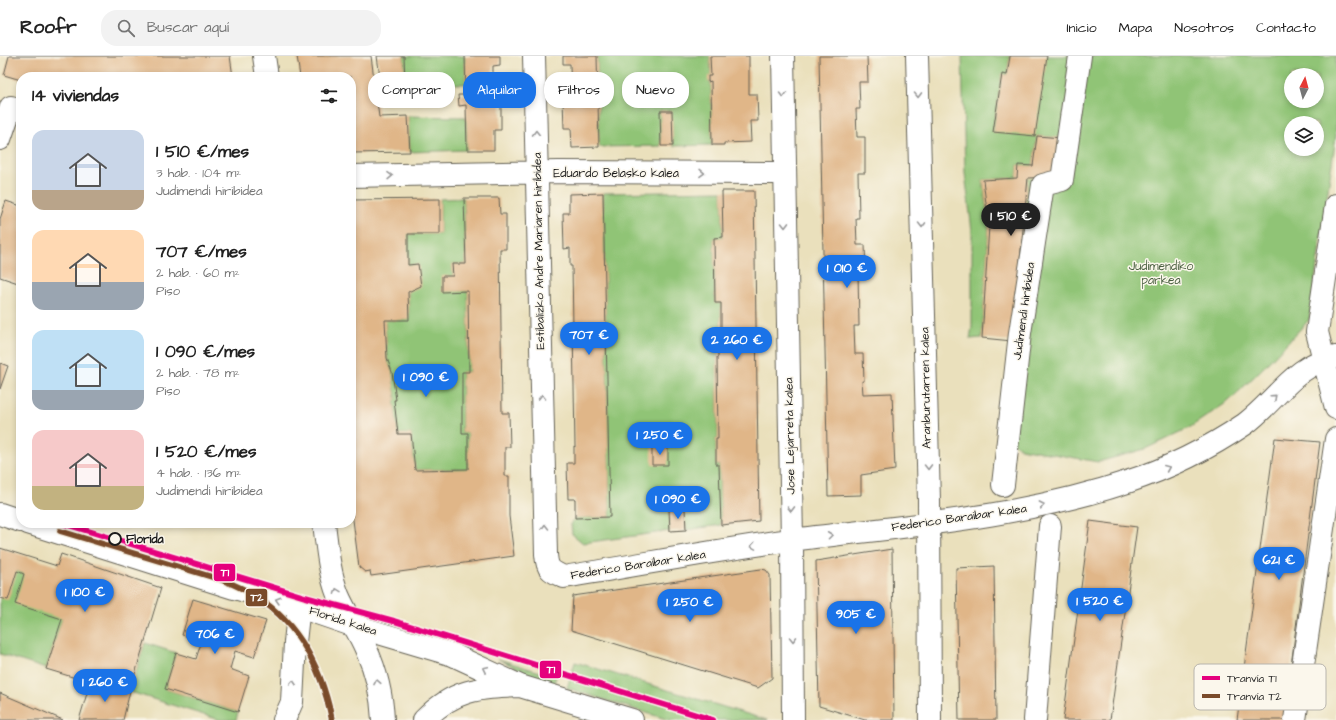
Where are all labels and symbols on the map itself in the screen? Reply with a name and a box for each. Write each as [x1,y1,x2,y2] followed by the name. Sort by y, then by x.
[1284,68,1324,108] north arrow
[779,92,787,98] one-way arrow
[914,92,923,98] one-way arrow
[532,130,540,136] one-way arrow
[529,152,549,350] street label: Estibalizko Andre Mariaren hiribidea
[553,165,679,182] street label: Eduardo Belasko kalea
[699,169,705,177] one-way arrow
[387,172,393,180] one-way arrow
[974,203,1048,237] pin: 1 510 €
[781,222,789,228] one-way arrow
[918,222,926,228] one-way arrow
[810,255,884,289] pin: 1 010 €
[1129,258,1193,289] park label: Judimendiko parkea
[1009,261,1039,361] street label: Judimendi hiribidea
[561,322,617,356] pin: 707 €
[700,327,774,361] pin: 2 260 €
[916,327,936,449] street label: Aranburutarren kalea
[389,364,463,398] pin: 1 090 €
[780,377,800,495] street label: Jose Lejarreta kalea
[538,394,547,400] one-way arrow
[1270,395,1277,402] one-way arrow
[623,422,697,456] pin: 1 250 €
[924,464,932,470] one-way arrow
[1162,465,1170,473] one-way arrow
[641,486,715,520] pin: 1 090 €
[890,500,1028,536] street label: Federico Baraibar kalea
[1039,501,1045,510] one-way arrow
[787,506,795,512] one-way arrow
[541,524,549,530] one-way arrow
[126,531,165,548] place label: Florida
[827,531,834,540] one-way arrow
[108,532,122,546] marker: Florida
[750,541,756,550] one-way arrow
[569,546,707,584] street label: Federico Baraibar kalea
[1251,547,1307,581] pin: 621 €
[213,563,236,582] line badge: T1
[220,565,230,580] text: T1
[48,579,122,613] pin: 1 100 €
[245,588,268,607] line badge: T2
[334,588,342,595] one-way arrow
[1063,588,1137,622] pin: 1 520 €
[653,589,727,623] pin: 1 250 €
[249,590,264,605] text: T2
[275,596,282,605] one-way arrow
[828,601,884,635] pin: 905 €
[307,602,379,640] street label: Florida kalea
[187,621,243,655] pin: 706 €
[789,636,797,642] one-way arrow
[539,660,562,679] line badge: T1
[546,662,556,677] text: T1
[1194,664,1326,710] legend
[481,666,489,674] one-way arrow
[68,669,142,703] pin: 1 260 €
[1227,671,1277,686] text: Tranvía T1
[373,678,382,685] one-way arrow
[288,680,297,686] one-way arrow
[1227,689,1282,704] text: Tranvía T2

